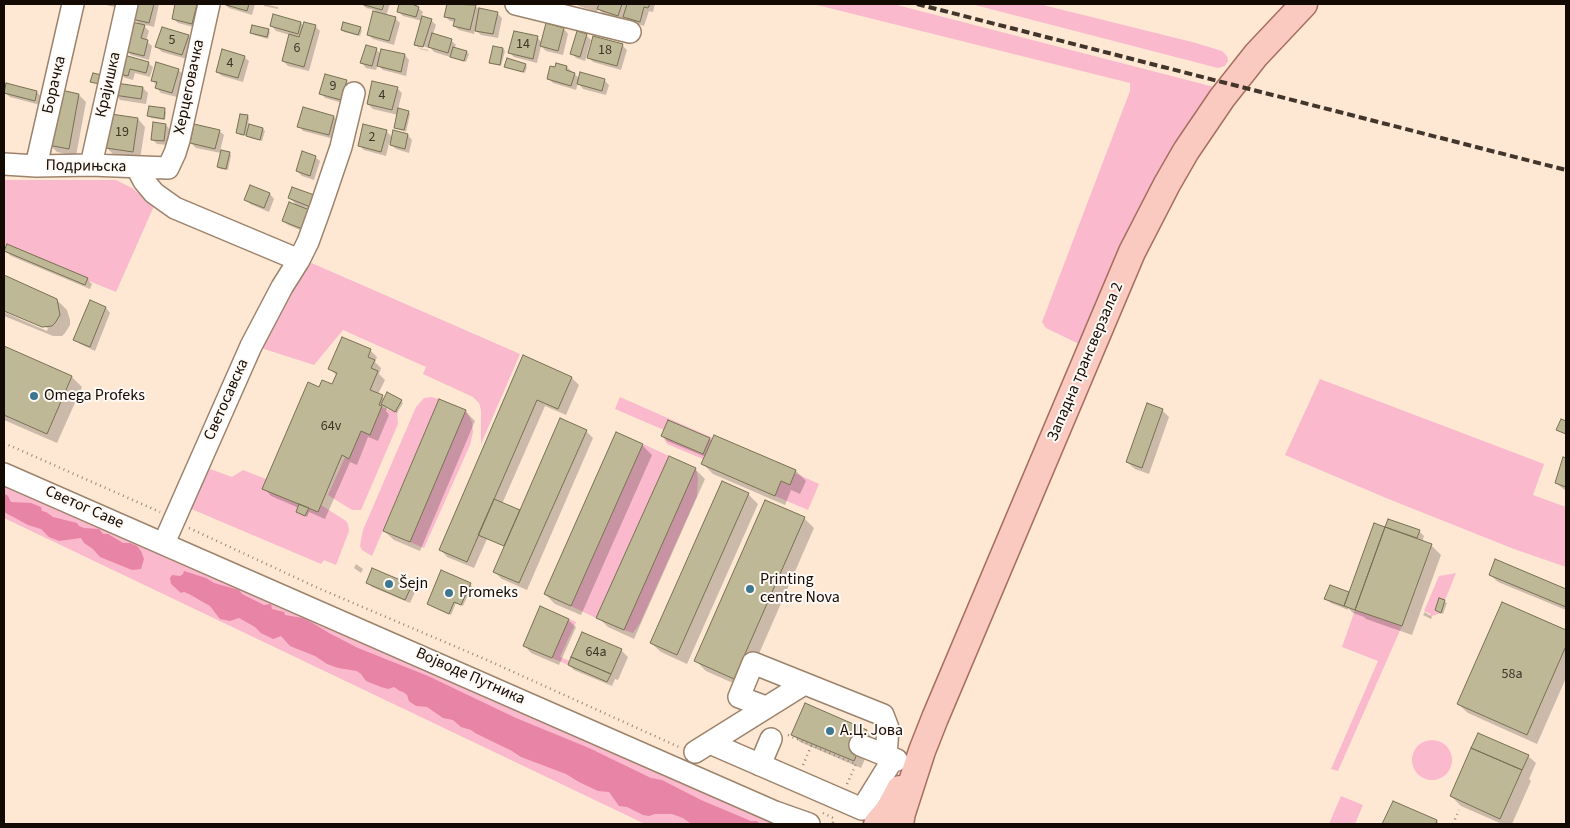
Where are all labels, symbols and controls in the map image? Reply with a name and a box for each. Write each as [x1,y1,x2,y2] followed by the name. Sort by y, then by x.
[169,33,175,49] house number: 5
[516,37,530,53] house number: 14
[171,38,209,136] street label: Херцеговачка
[294,41,300,57] house number: 6
[598,43,612,59] house number: 18
[92,50,126,120] street label: Крајишка
[39,54,71,116] street label: Борачка
[227,56,233,72] house number: 4
[330,79,336,95] house number: 9
[379,88,385,104] house number: 4
[115,125,129,141] house number: 19
[369,130,375,146] house number: 2
[45,157,127,177] street label: Подрињска
[1044,280,1128,444] street label: Западна трансверзала 2
[200,356,254,444] street label: Светосавска
[44,386,145,406] place label: Omega Profeks
[28,390,40,402] marker: Omega Profeks
[321,419,341,435] house number: 64v
[42,482,126,534] street label: Светог Саве
[760,570,840,608] place label: Printing centre Nova
[399,574,428,594] place label: Šejn
[383,578,395,590] marker: Šejn
[459,583,518,603] place label: Promeks
[744,583,756,595] marker: Printing centre Nova
[443,587,455,599] marker: Promeks
[412,644,528,710] street label: Војводе Путника
[586,645,606,661] house number: 64a
[1502,667,1522,683] house number: 58a
[840,721,903,741] place label: А.Ц. Јова
[824,725,836,737] marker: А.Ц. Јова

